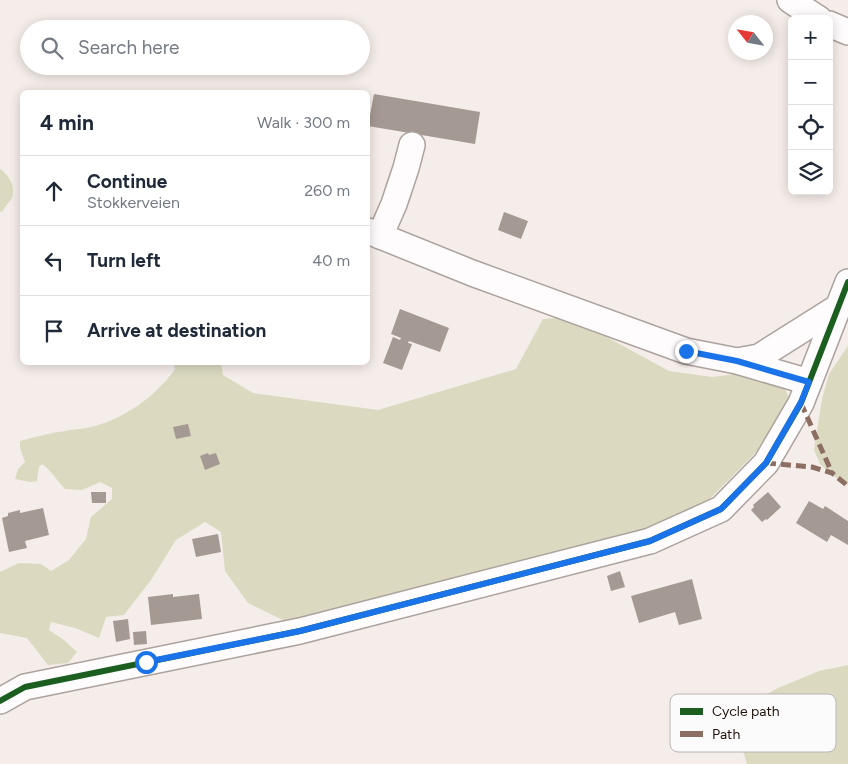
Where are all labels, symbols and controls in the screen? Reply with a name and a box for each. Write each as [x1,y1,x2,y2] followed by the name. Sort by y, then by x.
[728,15,773,60] north arrow
[788,15,833,195] map controls
[788,15,833,60] button: +
[20,20,370,75] search box
[38,34,66,62] icon: search
[78,36,180,59] text: Search here
[788,60,833,105] button: −
[788,105,833,150] button: locate
[40,110,94,135] text: 4 min
[257,113,350,132] text: Walk · 300 m
[788,150,833,195] button: layers
[87,170,167,193] text: Continue
[40,177,68,205] icon: ahead
[304,181,350,200] text: 260 m
[87,193,180,212] text: Stokkerveien
[40,247,68,275] icon: left
[87,249,161,272] text: Turn left
[312,251,350,270] text: 40 m
[40,317,68,345] icon: arrive
[87,319,266,342] text: Arrive at destination
[675,340,698,363] route end
[135,651,158,674] route start
[670,694,836,752] legend
[712,703,780,720] text: Cycle path
[712,726,740,743] text: Path

